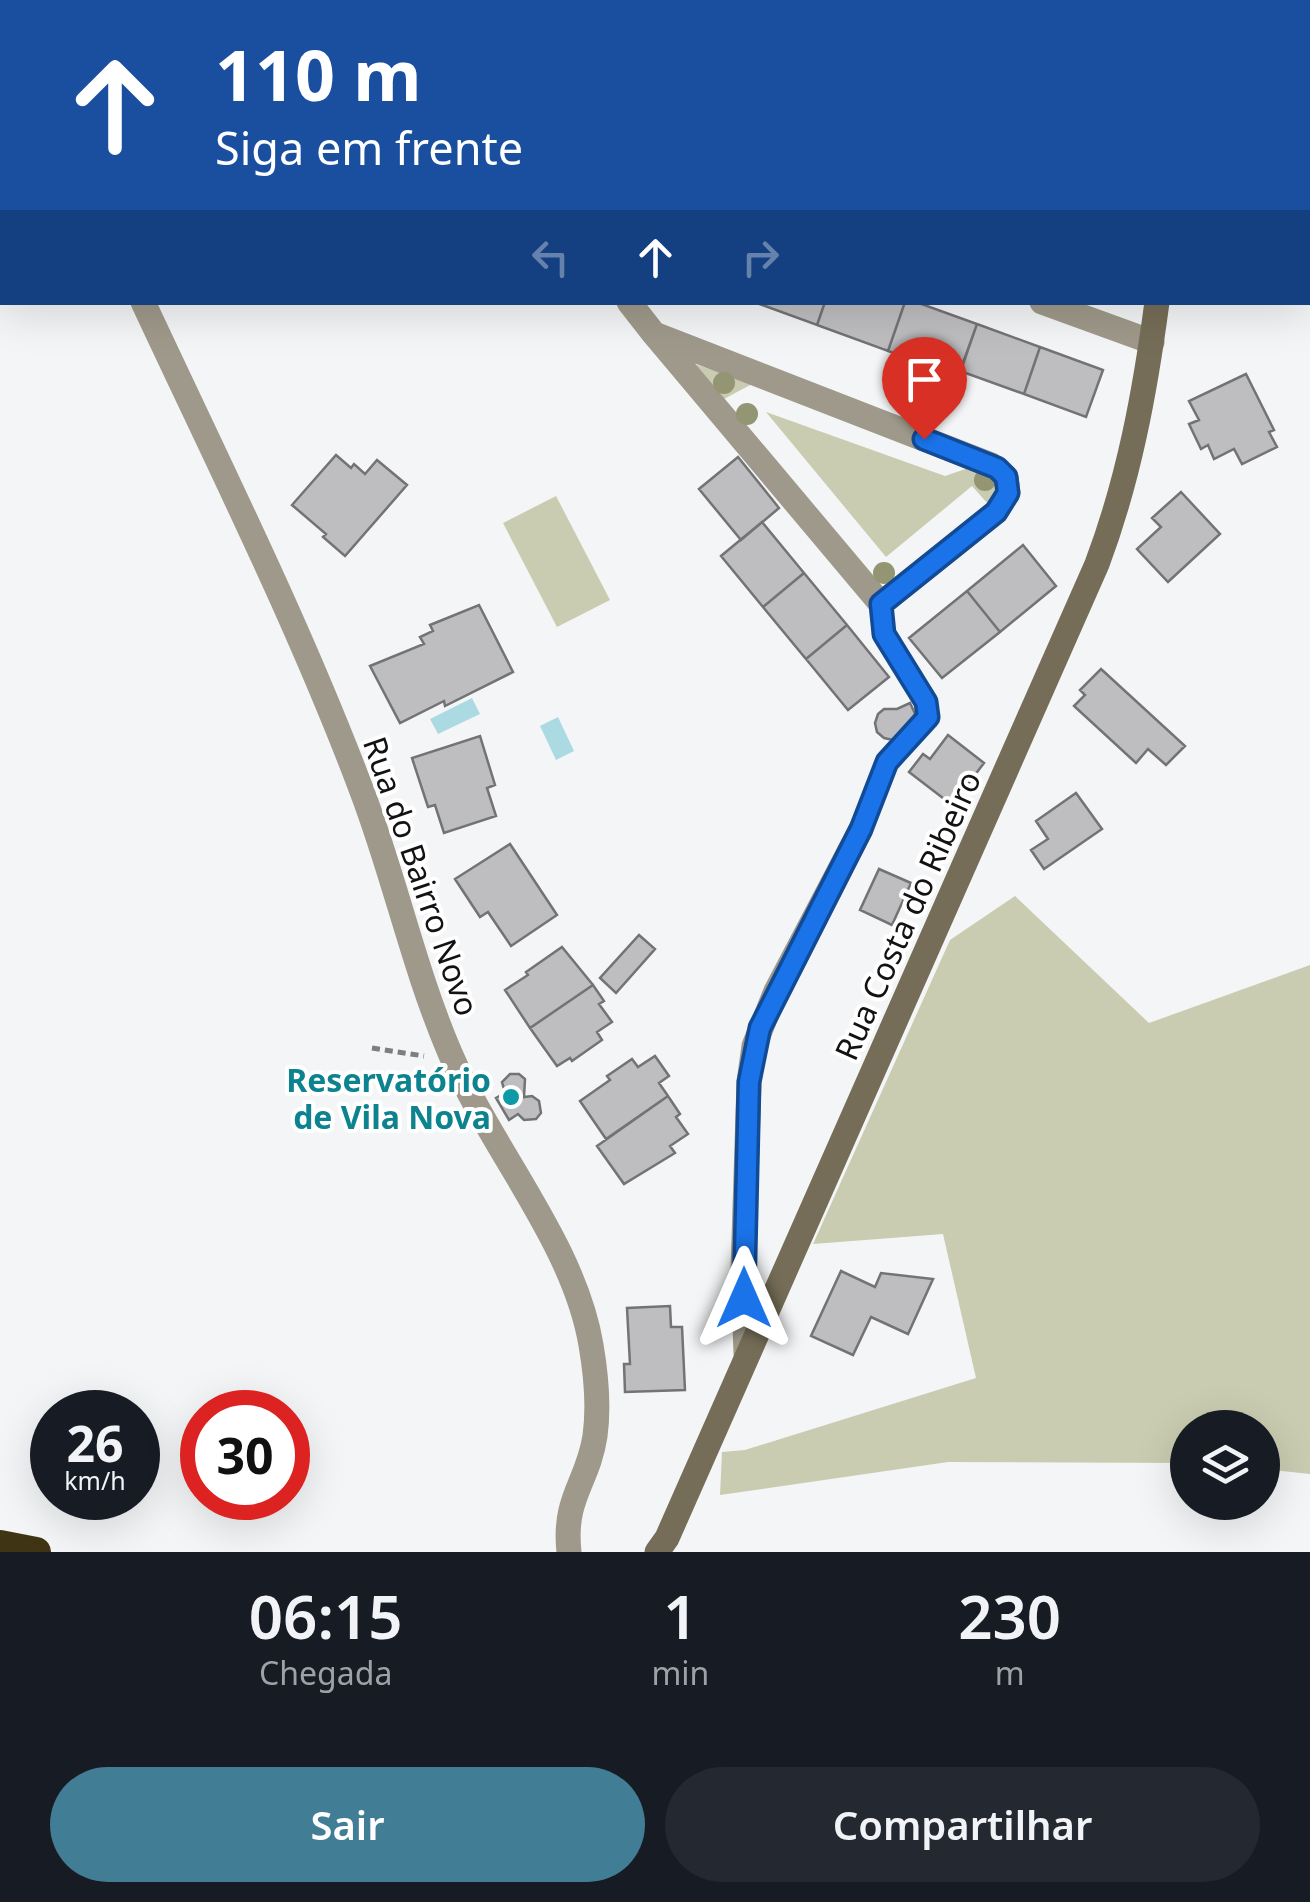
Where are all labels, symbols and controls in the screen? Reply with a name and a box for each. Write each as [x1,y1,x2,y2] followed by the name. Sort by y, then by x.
[215,26,422,122] text: 110 m
[50,40,180,170] icon: ahead
[215,117,523,178] text: Siga em frente
[523,230,578,285] icon: left
[628,230,683,285] icon: ahead
[733,230,788,285] icon: right
[882,337,967,440] pin
[897,352,952,407] icon: arrive
[354,731,490,1021] street label: Rua do Bairro Novo
[824,764,990,1066] street label: Rua Costa do Ribeiro
[286,1058,491,1138] place label: Reservatório de Vila Nova
[500,1086,522,1108] marker: Reservatório de Vila Nova
[692,1246,796,1350] position arrow
[180,1390,310,1520] speed limit sign: 30
[66,1409,124,1477] text: 26
[1170,1410,1280,1520] map controls
[1170,1410,1280,1520] button: layers
[64,1463,126,1497] text: km/h
[249,1575,403,1657] text: 06:15
[663,1575,698,1657] text: 1
[958,1575,1061,1657] text: 230
[259,1651,392,1694] text: Chegada
[651,1651,709,1694] text: min
[995,1651,1025,1694] text: m
[50,1767,645,1882] button: Sair
[665,1767,1260,1882] button: Compartilhar

